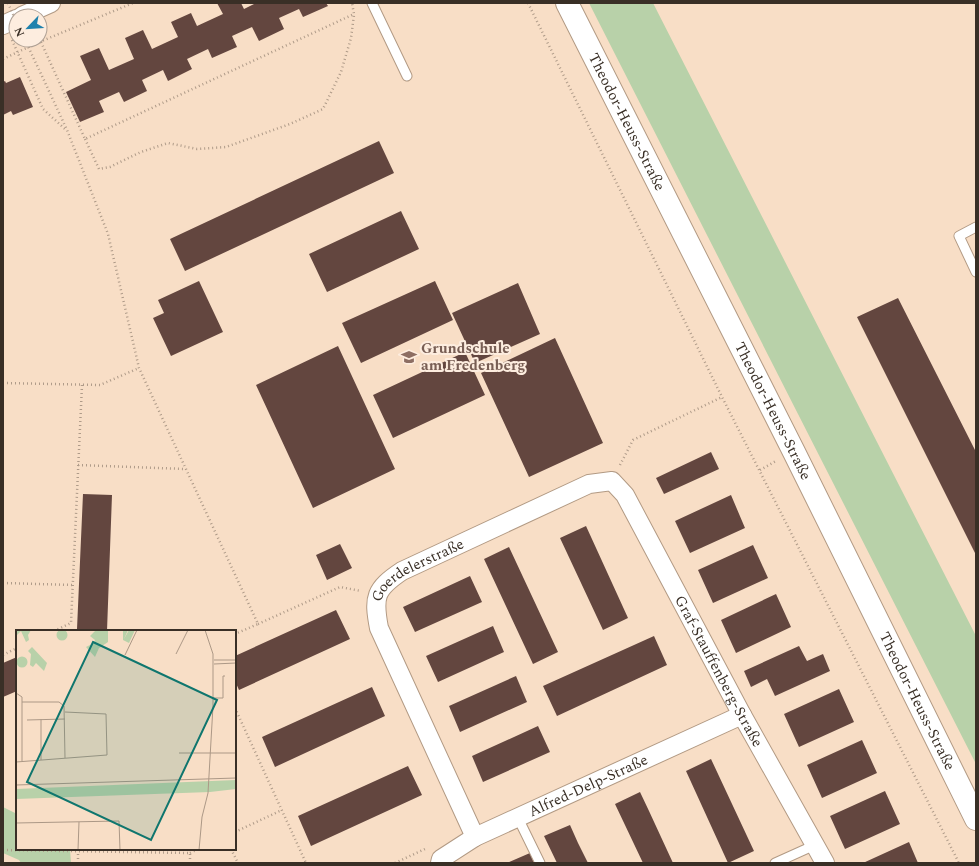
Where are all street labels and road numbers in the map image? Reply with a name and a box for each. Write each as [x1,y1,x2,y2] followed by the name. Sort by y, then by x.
[582,49,671,195] street label: Theodor-Heuss-Straße
[728,338,817,484] street label: Theodor-Heuss-Straße
[366,533,468,605] street label: Goerdelerstraße
[668,591,769,752] street label: Graf-Stauffenberg-Straße
[873,628,961,774] street label: Theodor-Heuss-Straße
[525,749,652,823] street label: Alfred-Delp-Straße

